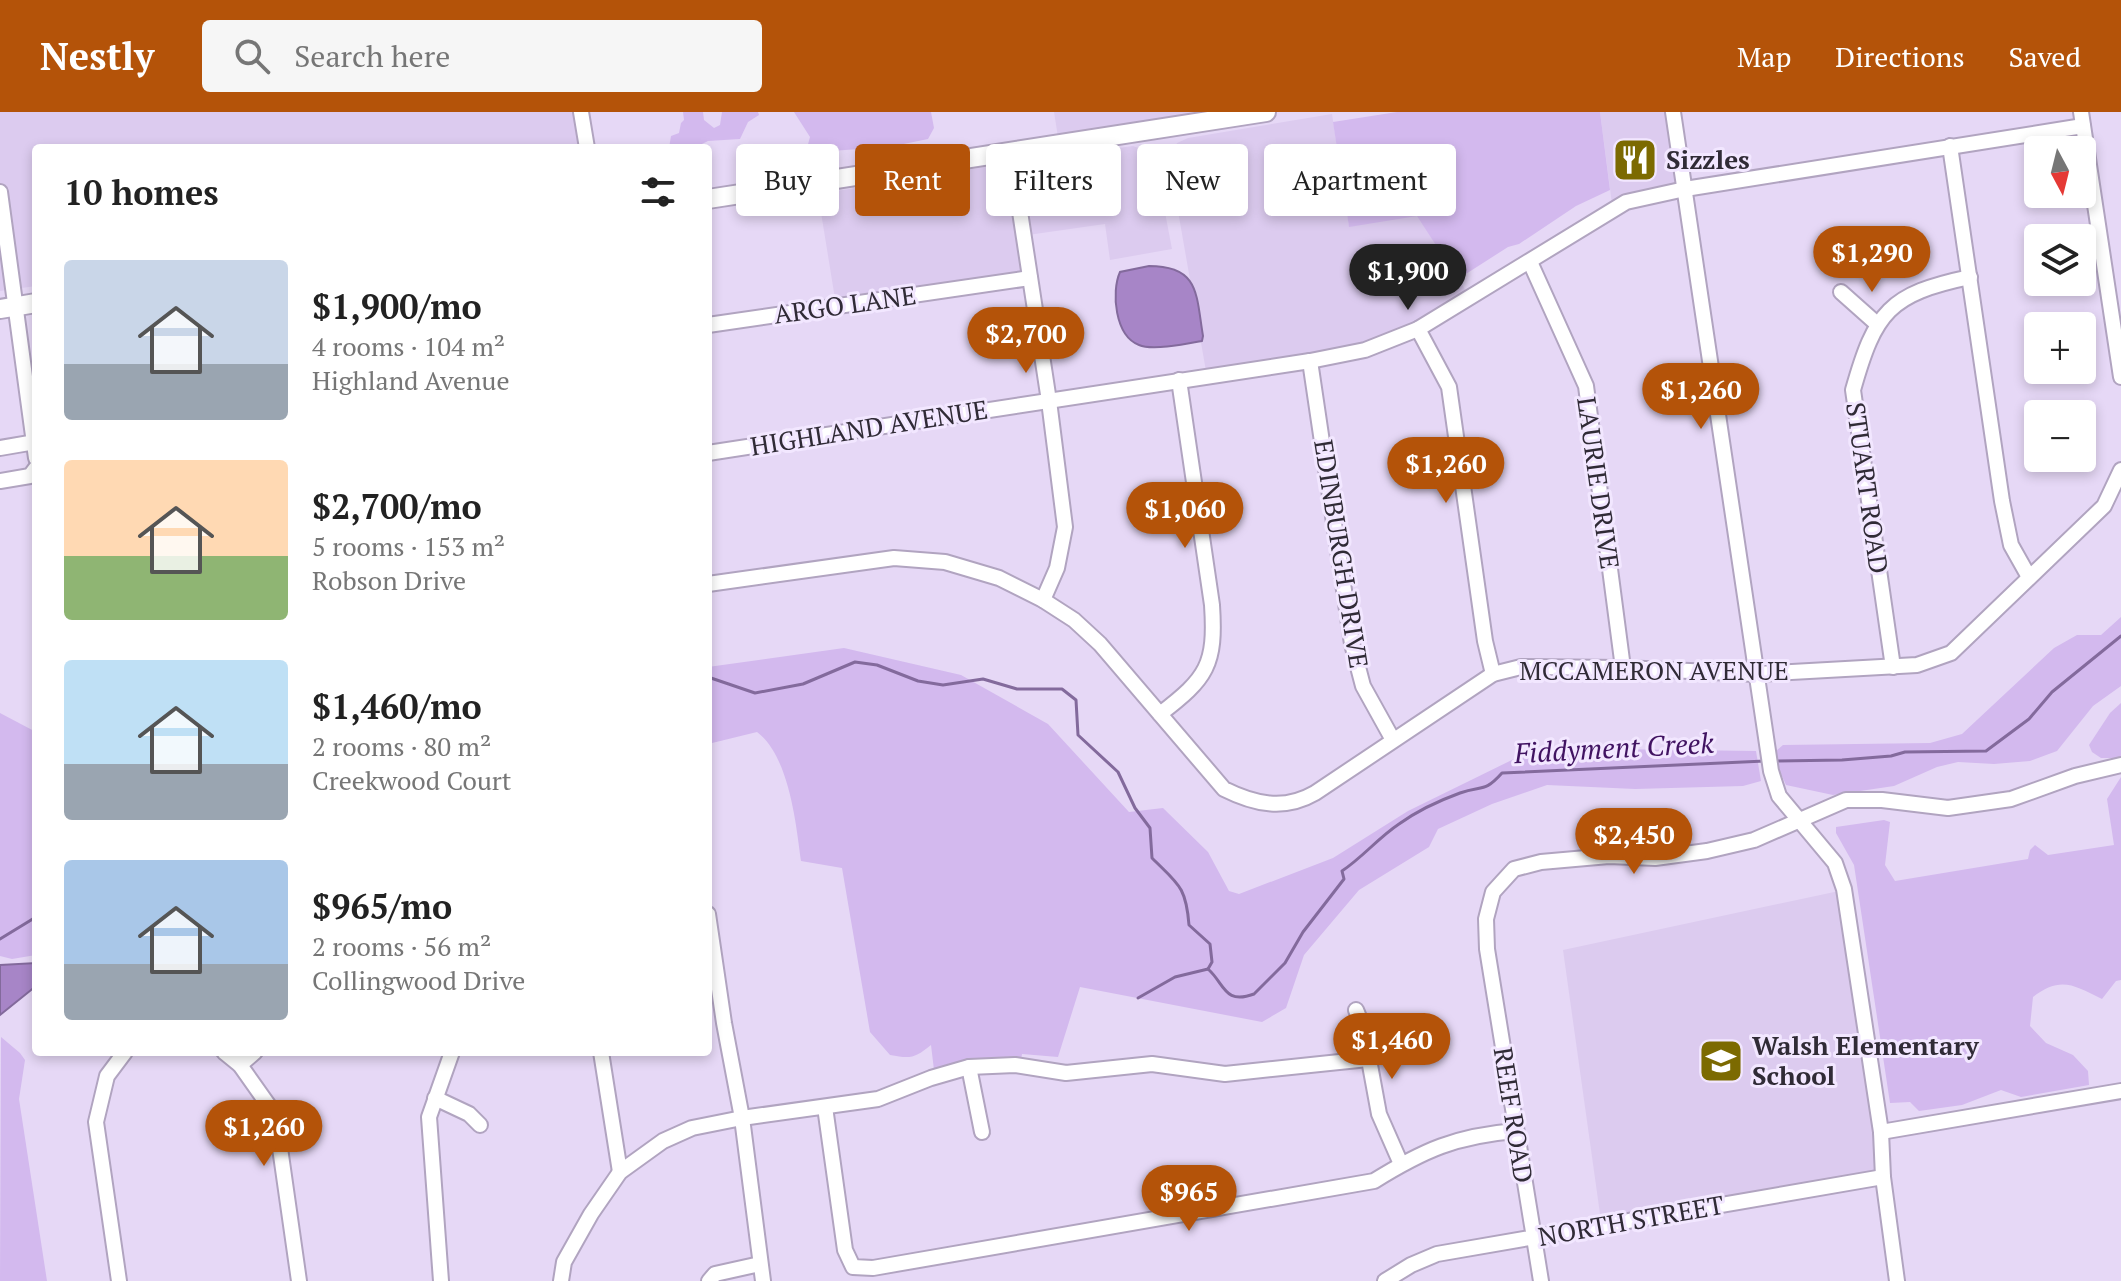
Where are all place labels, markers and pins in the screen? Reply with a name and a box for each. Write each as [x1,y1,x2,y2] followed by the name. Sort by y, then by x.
[1611,136,1659,184] restaurant icon: Sizzles
[1666,142,1750,176] place label: Sizzles
[1807,226,1937,294] pin: $1,290
[1343,244,1473,312] pin: $1,900
[961,307,1091,375] pin: $2,700
[1636,363,1766,431] pin: $1,260
[1381,437,1511,505] pin: $1,260
[1120,482,1250,550] pin: $1,060
[1569,808,1699,876] pin: $2,450
[1327,1013,1457,1081] pin: $1,460
[1752,1028,1980,1092] place label: Walsh Elementary School
[1697,1037,1745,1085] school or university icon: Walsh Elementary School
[199,1100,329,1168] pin: $1,260
[1142,1165,1236,1233] pin: $965

